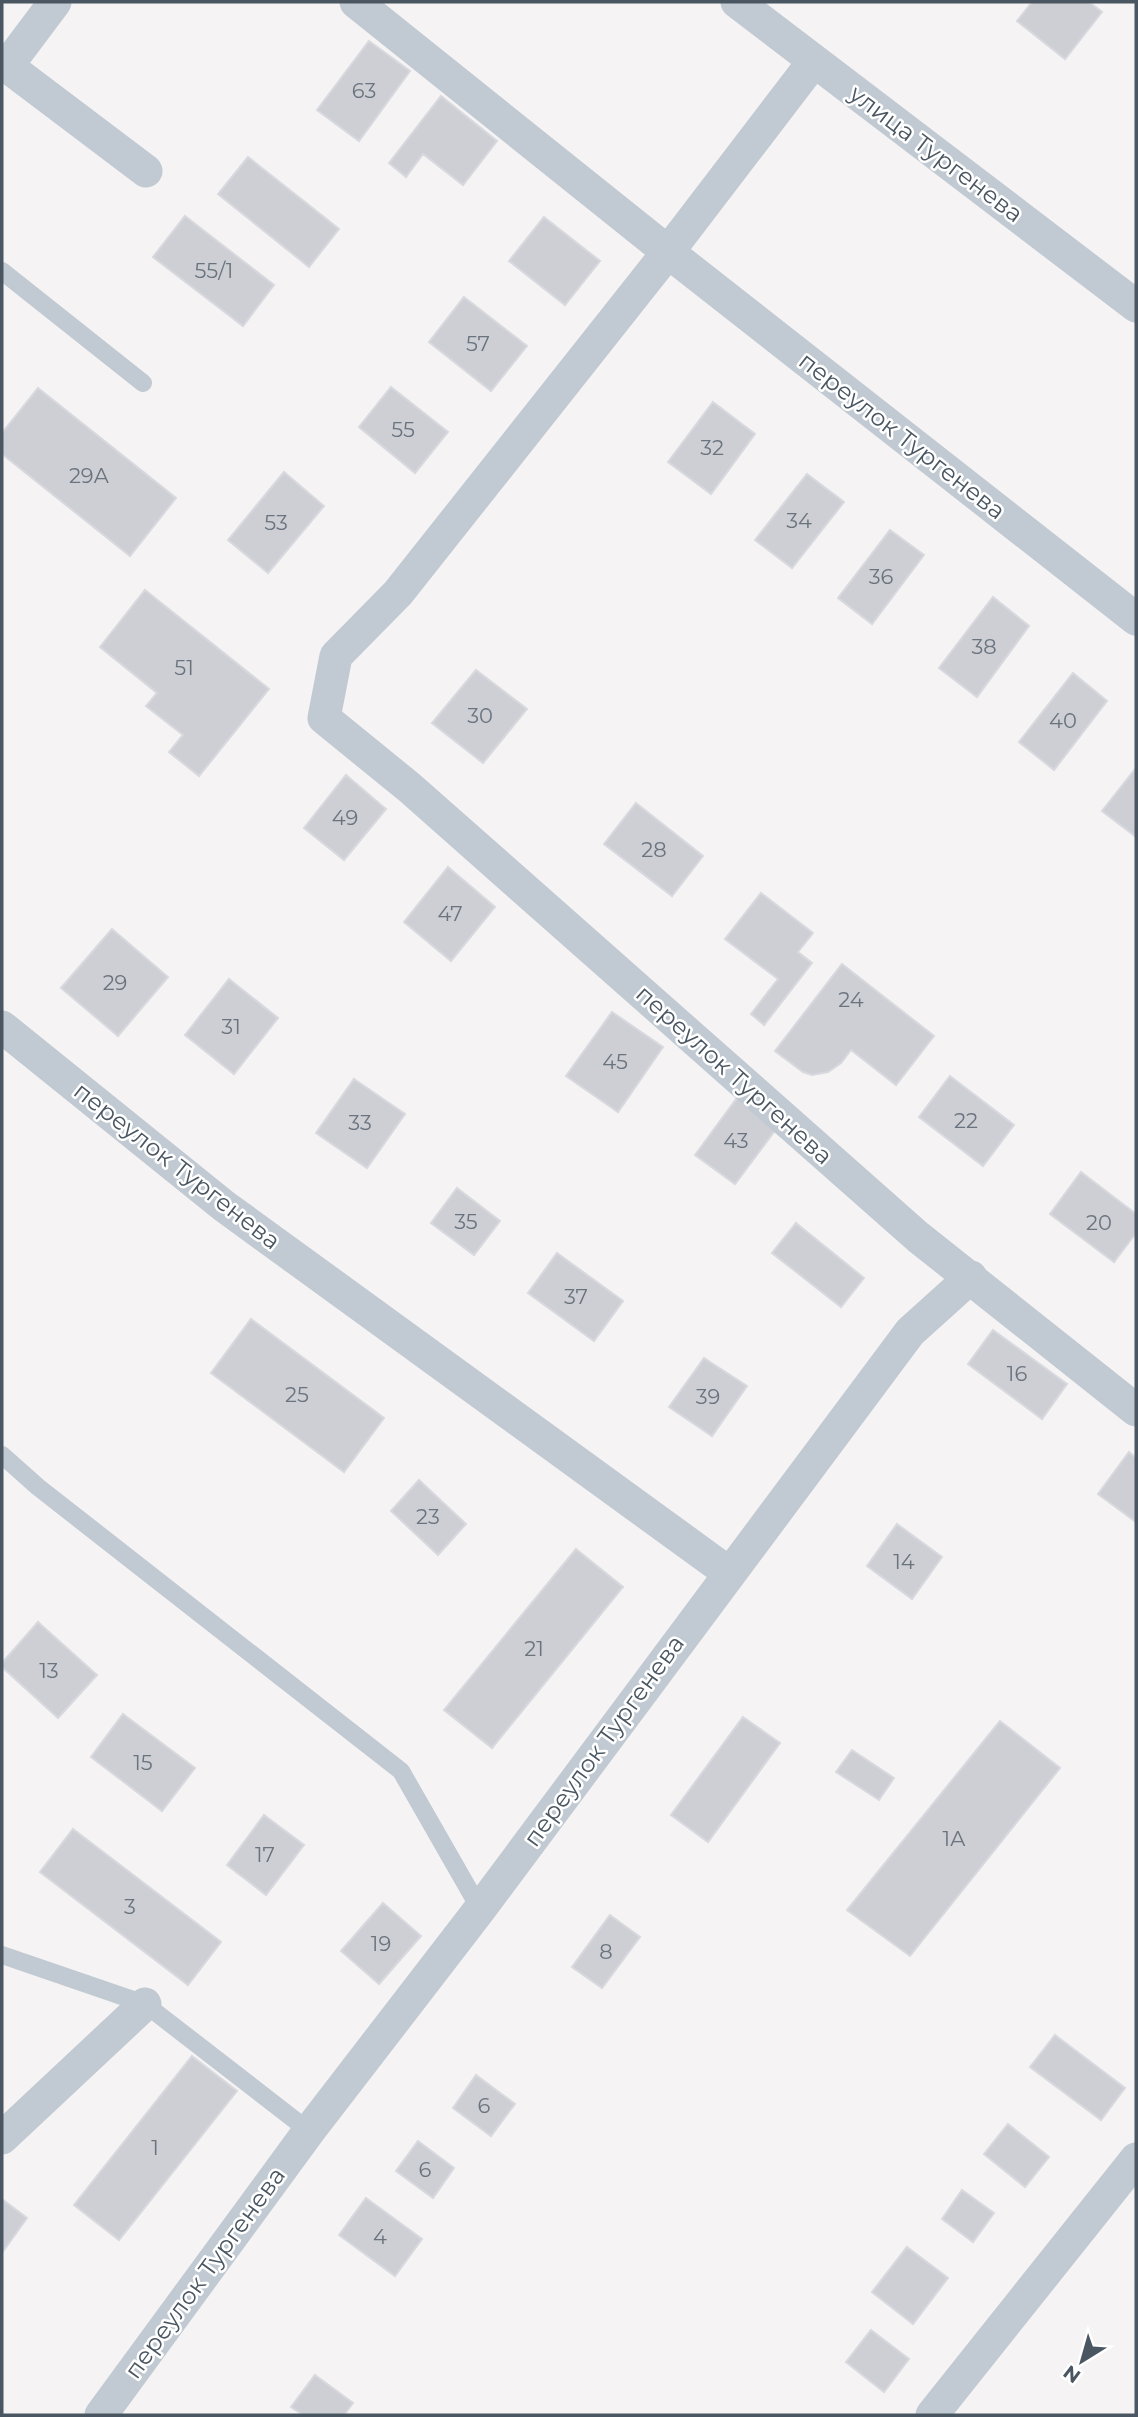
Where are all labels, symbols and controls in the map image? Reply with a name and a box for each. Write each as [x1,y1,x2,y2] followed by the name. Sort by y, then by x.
[352,78,376,103] house number: 63
[843,78,1029,228] street label: улица Тургенева
[195,258,233,283] house number: 55/1
[466,331,490,356] house number: 57
[793,346,1011,525] street label: переулок Тургенева
[391,417,415,442] house number: 55
[700,435,724,460] house number: 32
[69,463,109,488] house number: 29А
[786,508,812,533] house number: 34
[264,510,288,535] house number: 53
[869,564,894,589] house number: 36
[971,634,997,659] house number: 38
[174,655,194,680] house number: 51
[467,703,493,728] house number: 30
[1049,708,1077,733] house number: 40
[332,805,358,830] house number: 49
[641,837,667,862] house number: 28
[437,901,463,926] house number: 47
[103,970,127,995] house number: 29
[630,979,838,1170] street label: переулок Тургенева
[838,987,864,1012] house number: 24
[221,1014,241,1039] house number: 31
[602,1049,628,1074] house number: 45
[68,1076,286,1255] street label: переулок Тургенева
[954,1108,978,1133] house number: 22
[348,1110,372,1135] house number: 33
[723,1128,749,1153] house number: 43
[454,1209,478,1234] house number: 35
[1086,1210,1112,1235] house number: 20
[564,1284,588,1309] house number: 37
[1007,1361,1027,1386] house number: 16
[285,1382,309,1407] house number: 25
[696,1384,720,1409] house number: 39
[416,1504,440,1529] house number: 23
[893,1549,915,1574] house number: 14
[517,1629,690,1852] street label: переулок Тургенева
[524,1636,544,1661] house number: 21
[39,1658,59,1683] house number: 13
[133,1750,153,1775] house number: 15
[942,1826,966,1851] house number: 1А
[255,1842,275,1867] house number: 17
[124,1894,136,1919] house number: 3
[371,1931,391,1956] house number: 19
[599,1939,613,1964] house number: 8
[478,2093,491,2118] house number: 6
[151,2135,159,2160] house number: 1
[419,2157,432,2182] house number: 6
[118,2161,291,2384] street label: переулок Тургенева
[373,2224,387,2249] house number: 4
[1047,2326,1117,2396] north arrow
[1059,2360,1085,2388] text: N

